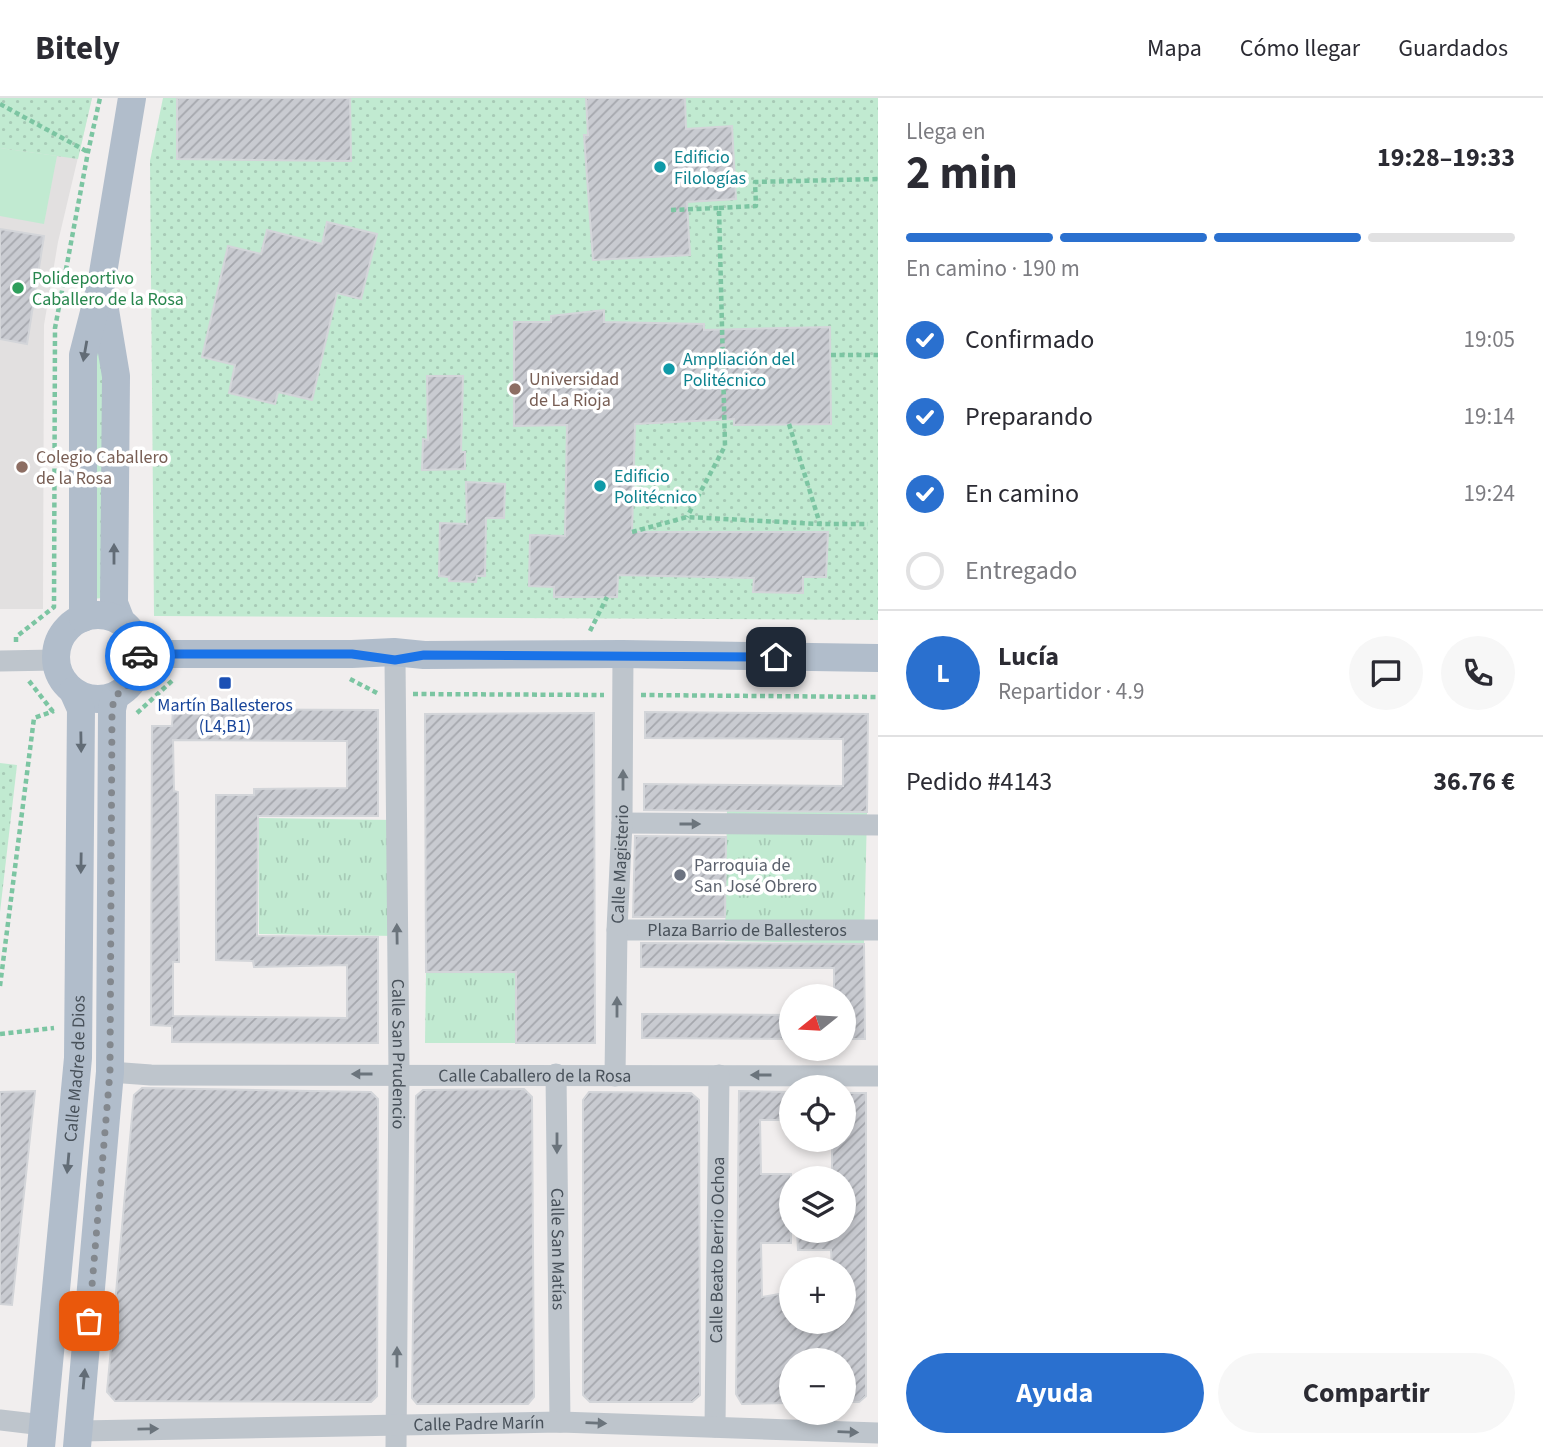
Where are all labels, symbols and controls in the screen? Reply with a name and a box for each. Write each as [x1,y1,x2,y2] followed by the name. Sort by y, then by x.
[35,25,120,72] text: Bitely
[1147,31,1202,66] text: Mapa
[1240,31,1360,66] text: Cómo llegar
[1398,31,1508,66] text: Guardados
[906,115,986,148] text: Llega en
[1377,139,1515,176] text: 19:28–19:33
[906,141,1018,206] text: 2 min
[674,145,746,191] place label: Edificio Filologías
[652,159,668,175] marker: Edificio Filologías
[906,252,1080,285] text: En camino · 190 m
[32,266,184,312] place label: Polideportivo Caballero de la Rosa
[10,280,26,296] marker: Polideportivo Caballero de la Rosa
[906,321,944,359] icon: check
[965,321,1094,358] text: Confirmado
[1464,323,1515,356] text: 19:05
[79,340,90,362] one-way arrow
[683,347,795,393] place label: Ampliación del Politécnico
[661,361,677,377] marker: Ampliación del Politécnico
[529,367,619,413] place label: Universidad de La Rioja
[507,381,523,397] marker: Universidad de La Rioja
[906,398,944,436] icon: check
[965,398,1093,435] text: Preparando
[1464,400,1515,433] text: 19:14
[36,445,168,491] place label: Colegio Caballero de la Rosa
[14,459,30,475] marker: Colegio Caballero de la Rosa
[614,464,697,510] place label: Edificio Politécnico
[906,475,944,513] icon: check
[965,475,1079,512] text: En camino
[1464,477,1515,510] text: 19:24
[592,478,608,494] marker: Edificio Politécnico
[108,543,120,565] one-way arrow
[965,552,1077,589] text: Entregado
[105,621,175,691] courier
[746,627,806,687] pin
[1349,636,1423,710] button: chat
[1441,636,1515,710] button: phone
[121,637,159,675] icon: car
[757,638,795,676] icon: home
[998,638,1059,675] text: Lucía
[936,655,950,692] text: L
[217,675,233,691] marker: Martín Ballesteros (L4,B1)
[998,675,1144,708] text: Repartidor · 4.9
[157,693,293,739] place label: Martín Ballesteros (L4,B1)
[75,731,87,753] one-way arrow
[906,763,1052,800] text: Pedido #4143
[1433,763,1515,800] text: 36.76 €
[617,769,629,791] one-way arrow
[605,804,635,924] street label: Calle Magisterio
[680,818,702,830] one-way arrow
[75,852,87,874] one-way arrow
[694,853,817,899] place label: Parroquia de San José Obrero
[672,867,688,883] marker: Parroquia de San José Obrero
[647,918,847,943] street label: Plaza Barrio de Ballesteros
[391,923,402,945] one-way arrow
[386,978,412,1129] street label: Calle San Prudencio
[779,984,856,1060] north arrow
[779,984,856,1425] map controls
[58,995,91,1143] street label: Calle Madre de Dios
[611,996,622,1018] one-way arrow
[438,1063,631,1088] street label: Calle Caballero de la Rosa
[351,1068,373,1080] one-way arrow
[750,1069,772,1081] one-way arrow
[779,1075,856,1152] button: locate
[551,1132,563,1154] one-way arrow
[62,1153,73,1175] one-way arrow
[703,1156,731,1344] street label: Calle Beato Berrio Ochoa
[779,1166,856,1243] button: layers
[545,1188,571,1310] street label: Calle San Matías
[779,1257,856,1334] button: +
[59,1291,119,1351] pin
[70,1302,108,1340] icon: bag
[391,1346,403,1368] one-way arrow
[779,1348,856,1425] button: −
[906,1353,1204,1433] button: Ayuda
[1218,1353,1515,1433] button: Compartir
[79,1368,90,1390] one-way arrow
[413,1410,545,1437] street label: Calle Padre Marín
[585,1418,607,1429] one-way arrow
[137,1423,159,1435] one-way arrow
[837,1427,859,1438] one-way arrow

